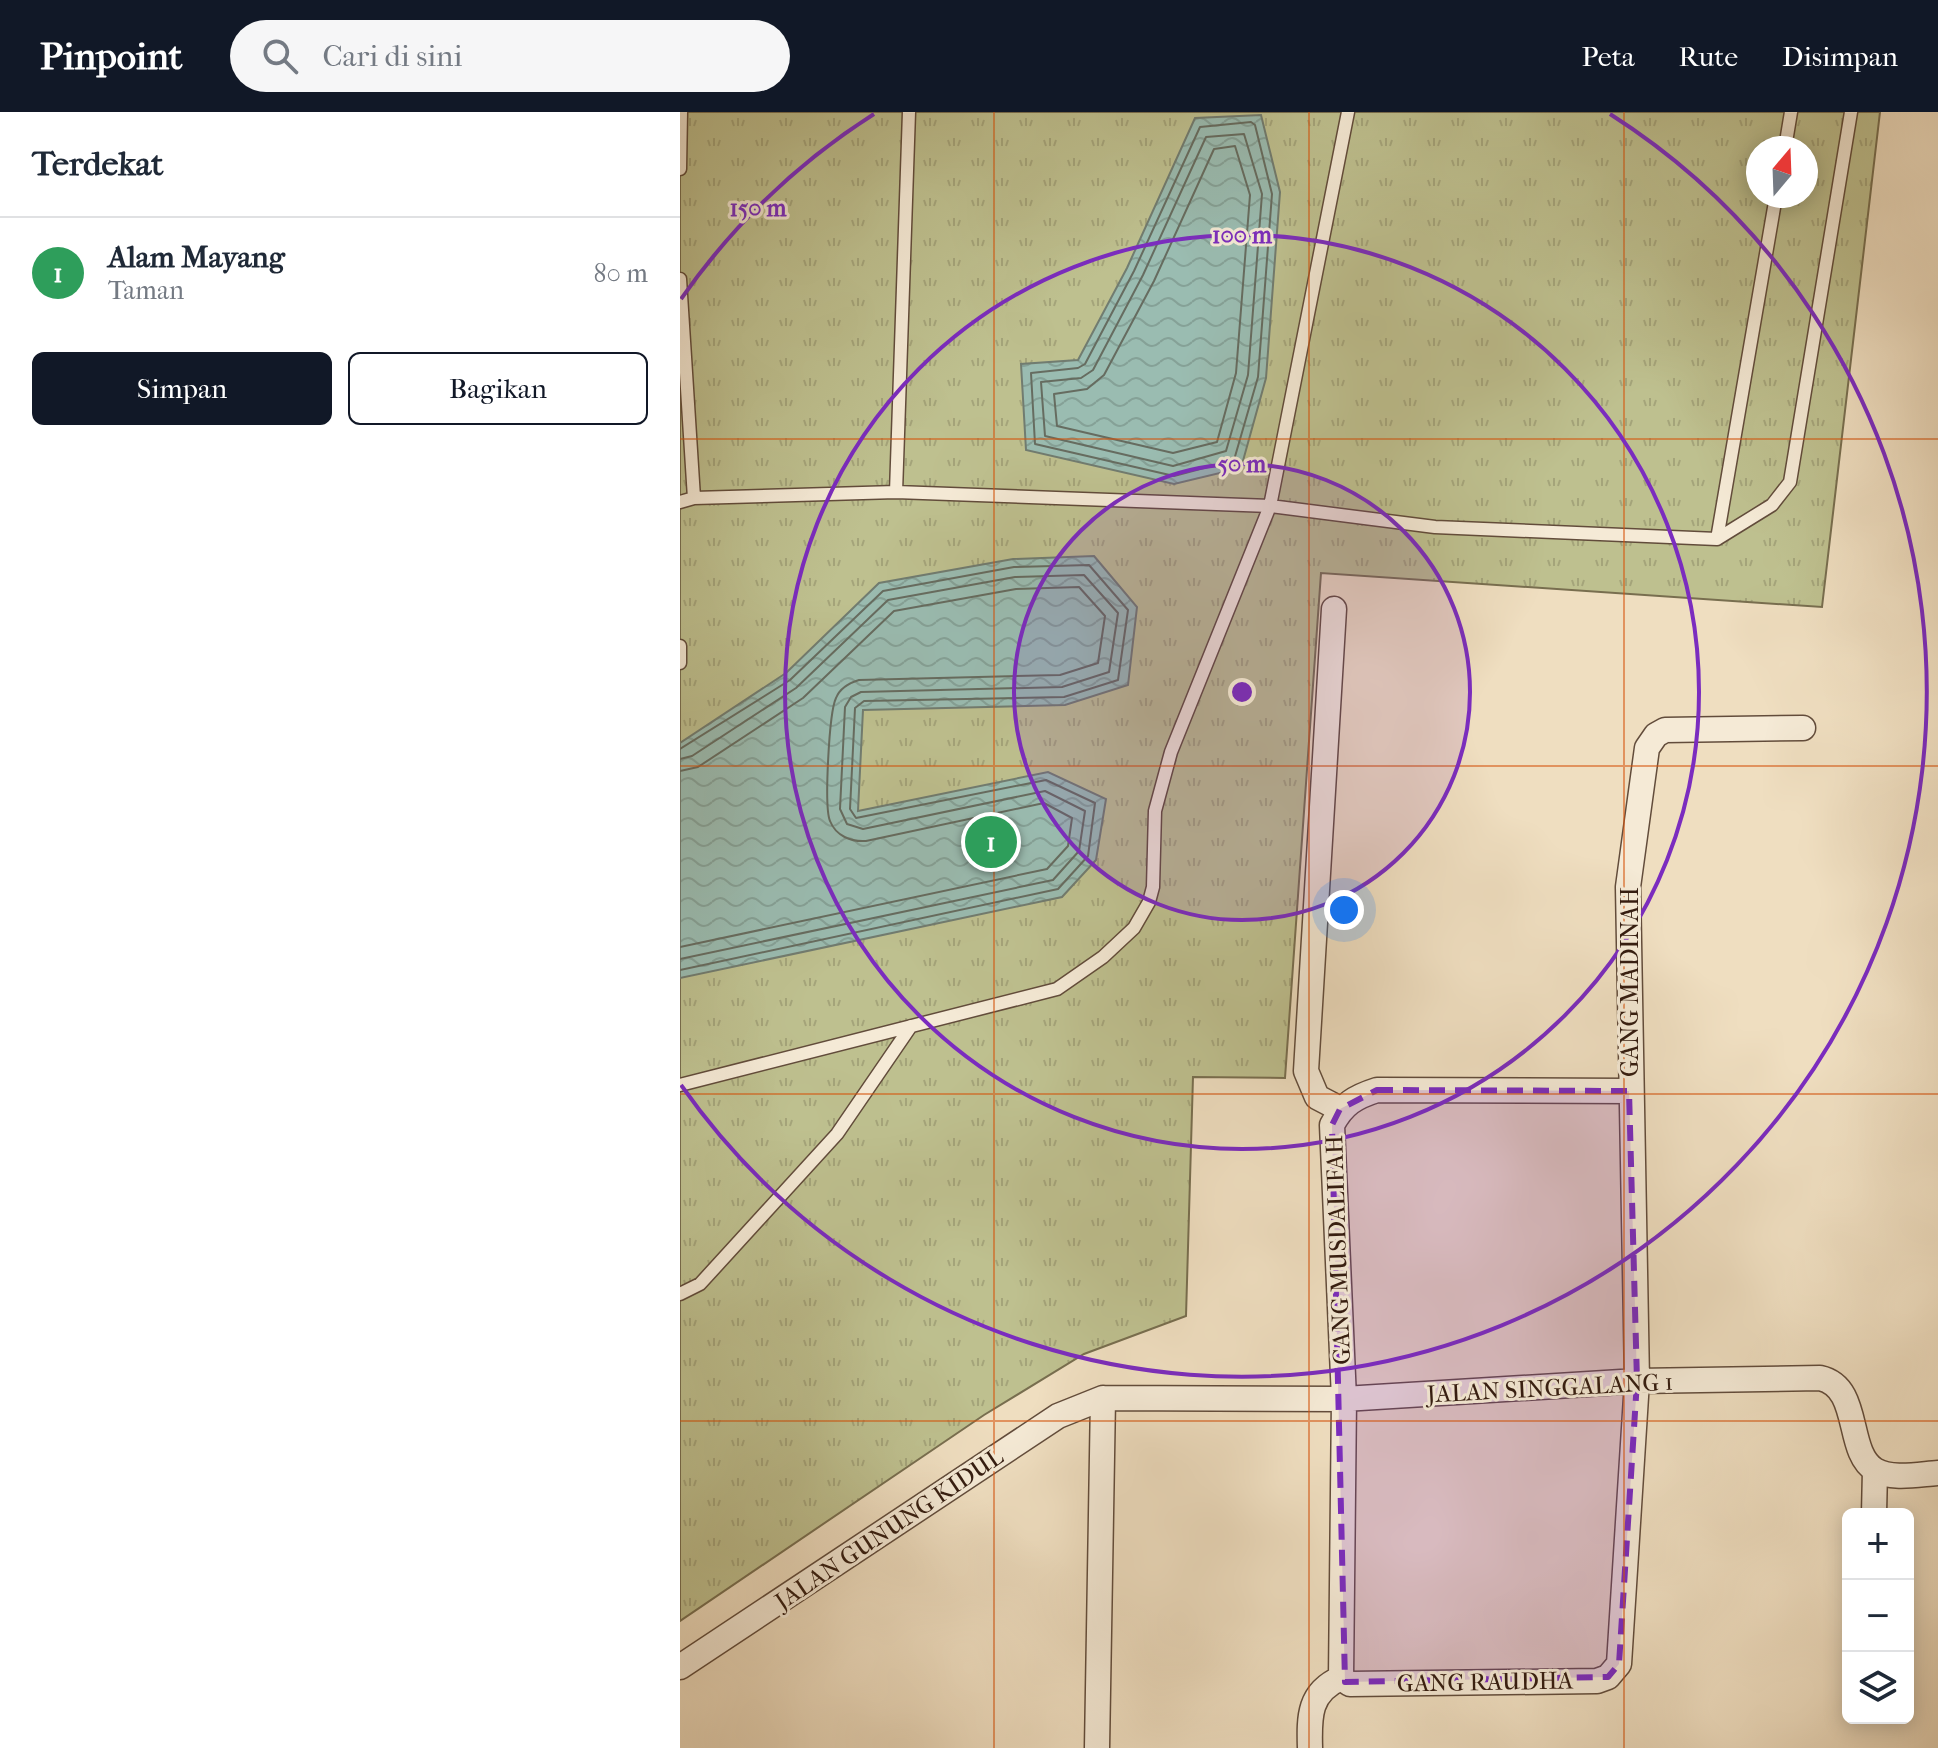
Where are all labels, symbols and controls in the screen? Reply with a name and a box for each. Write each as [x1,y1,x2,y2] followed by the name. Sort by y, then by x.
[230,20,790,92] search box
[40,34,182,79] text: Pinpoint
[258,34,302,78] icon: search
[322,39,462,74] text: Cari di sini
[1582,40,1635,73] text: Peta
[1679,40,1738,73] text: Rute
[1782,40,1898,73] text: Disimpan
[1746,136,1818,208] north arrow
[32,144,163,184] text: Terdekat
[729,194,788,222] text: 150 m
[1212,221,1273,249] text: 100 m
[108,240,285,275] text: Alam Mayang
[53,258,63,289] text: 1
[593,258,648,289] text: 80 m
[108,275,184,306] text: Taman
[32,352,332,425] button: Simpan
[348,352,648,425] button: Bagikan
[1218,450,1267,478] text: 50 m
[1228,678,1256,706] centre of rings
[965,812,1017,872] pin: 1
[1616,887,1644,1077] street label: GANG MADINAH
[1324,890,1364,930] your location
[1320,1135,1356,1365] street label: GANG MUSDALIFAH
[1424,1368,1674,1409] street label: JALAN SINGGALANG 1
[768,1442,1009,1617] street label: JALAN GUNUNG KIDUL
[1842,1508,1914,1724] map controls
[1842,1508,1914,1580] button: +
[1842,1580,1914,1652] button: −
[1842,1652,1914,1724] button: layers
[1397,1666,1574,1698] street label: GANG RAUDHA

